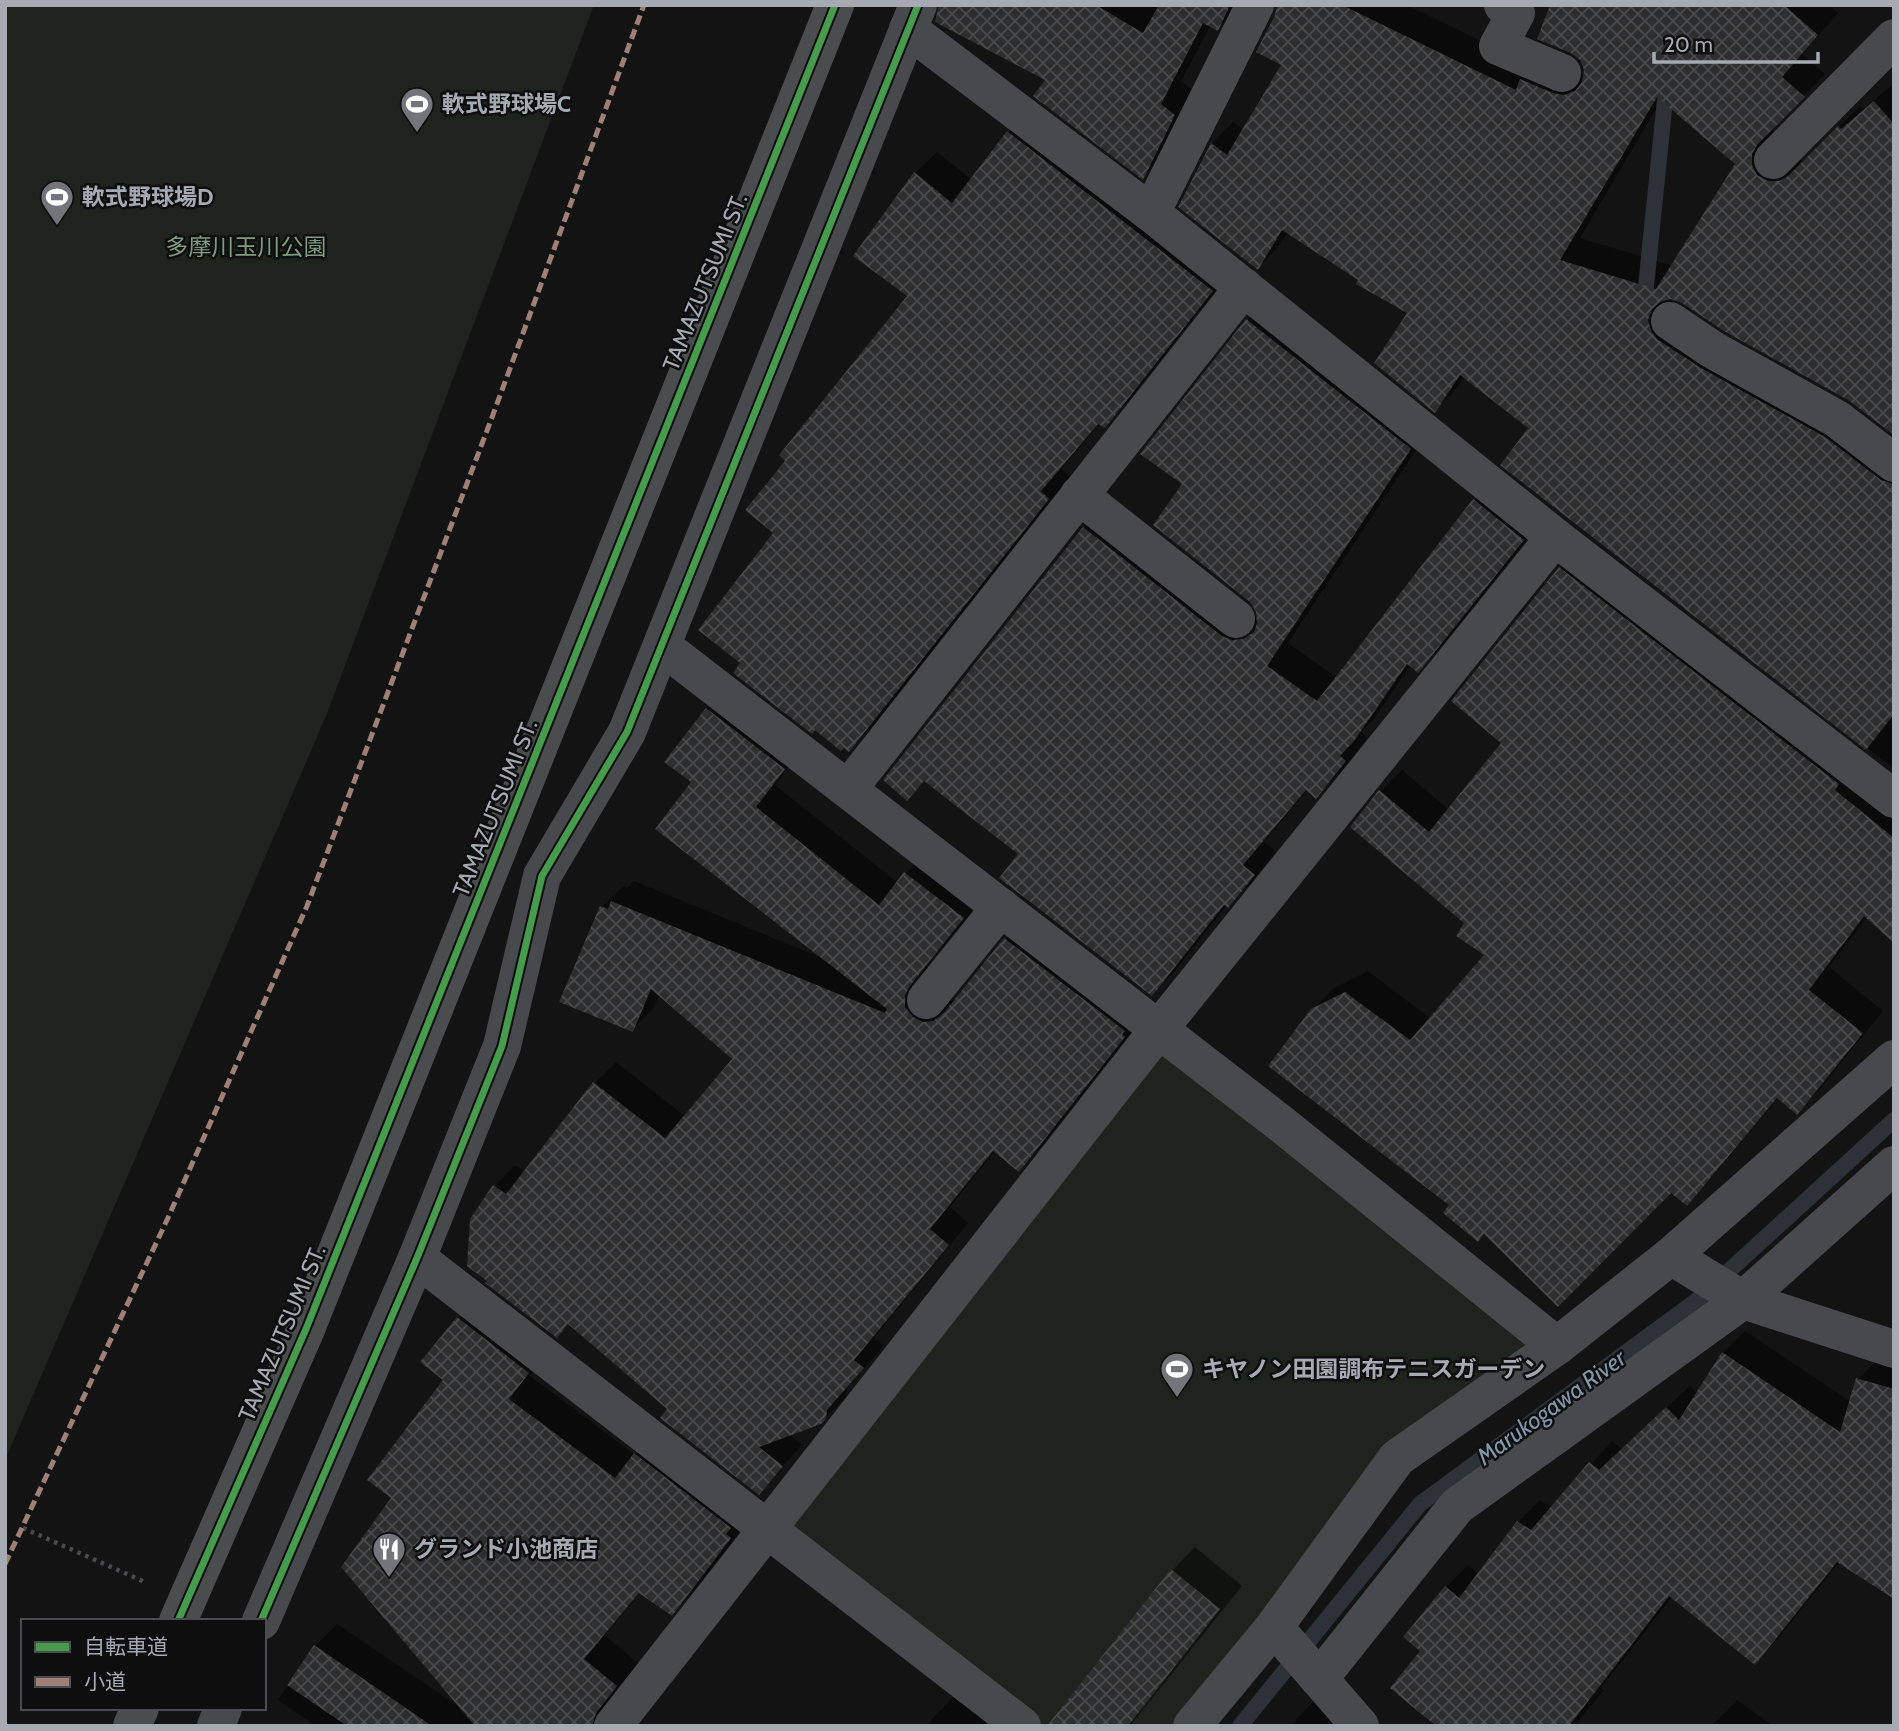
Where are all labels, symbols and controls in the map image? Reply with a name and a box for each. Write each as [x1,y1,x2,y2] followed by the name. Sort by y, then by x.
[1654,21,1818,65] scale bar
[1664,32,1713,57] text: 20 m
[398,85,436,134] sports icon: 軟式野球場C
[442,90,571,118] place label: 軟式野球場C
[38,178,76,227] sports icon: 軟式野球場D
[82,183,214,211] place label: 軟式野球場D
[657,189,753,375] street label: TAMAZUTSUMI ST.
[166,233,327,261] park label: 多摩川玉川公園
[447,715,543,901] street label: TAMAZUTSUMI ST.
[232,1241,332,1425] street label: TAMAZUTSUMI ST.
[1470,1342,1632,1471] water label: Marukogawa River
[1158,1350,1196,1399] sports icon: キヤノン田園調布テニスガーデン
[1202,1355,1545,1383] place label: キヤノン田園調布テニスガーデン
[370,1530,408,1579] restaurant icon: グランド小池商店
[414,1535,598,1563] place label: グランド小池商店
[21,1619,266,1710] legend
[84,1634,168,1659] text: 自転車道
[84,1669,126,1694] text: 小道

